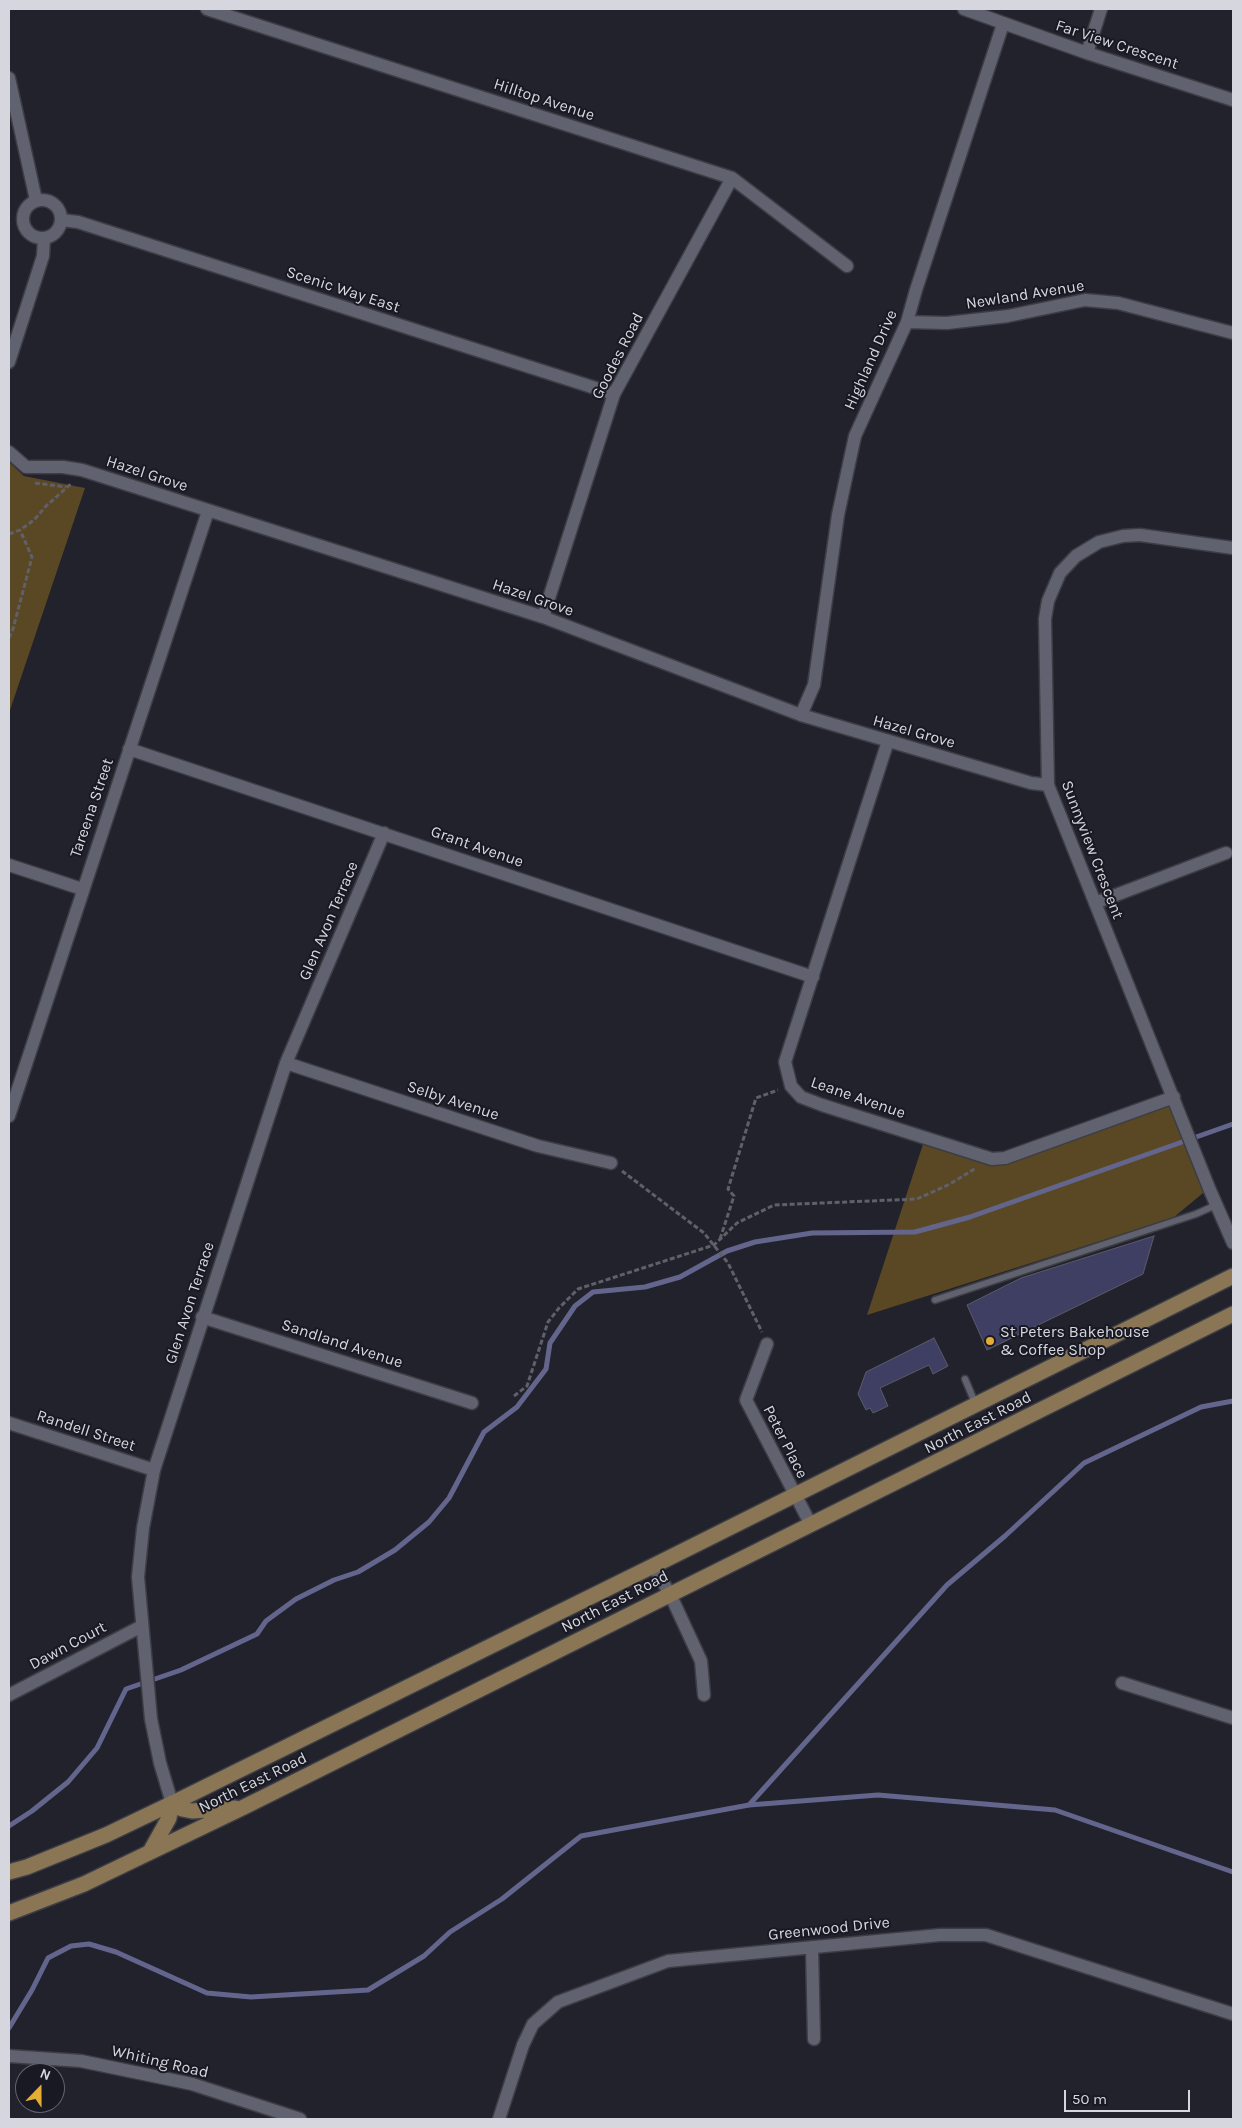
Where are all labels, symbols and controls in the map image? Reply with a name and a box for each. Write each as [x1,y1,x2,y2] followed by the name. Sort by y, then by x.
[1053,16,1181,74] street label: Far View Crescent
[491,75,597,125] street label: Hilltop Avenue
[284,263,402,317] street label: Scenic Way East
[964,276,1086,314] street label: Newland Avenue
[840,307,902,413] street label: Highland Drive
[588,310,648,402] street label: Goodes Road
[104,452,190,496] street label: Hazel Grove
[490,575,576,621] street label: Hazel Grove
[871,711,957,753] street label: Hazel Grove
[66,756,118,860] street label: Tareena Street
[1057,778,1127,922] street label: Sunnyview Crescent
[428,822,526,872] street label: Grant Avenue
[295,859,363,983] street label: Glen Avon Terrace
[808,1073,908,1123] street label: Leane Avenue
[405,1077,501,1125] street label: Selby Avenue
[161,1239,219,1367] street label: Glen Avon Terrace
[279,1315,405,1373] street label: Sandland Avenue
[1000,1322,1149,1360] place label: St Peters Bakehouse & Coffee Shop
[984,1335,996,1347] marker: St Peters Bakehouse & Coffee Shop
[921,1388,1035,1458] street label: North East Road
[758,1402,812,1482] street label: Peter Place
[34,1406,138,1456] street label: Randell Street
[558,1567,672,1637] street label: North East Road
[26,1618,110,1674] street label: Dawn Court
[196,1749,310,1817] street label: North East Road
[767,1913,891,1945] street label: Greenwood Drive
[110,2042,210,2082] street label: Whiting Road
[15,2063,65,2113] north arrow
[38,2065,53,2084] text: N
[1067,2080,1193,2112] scale bar
[1072,2090,1107,2108] text: 50 m

